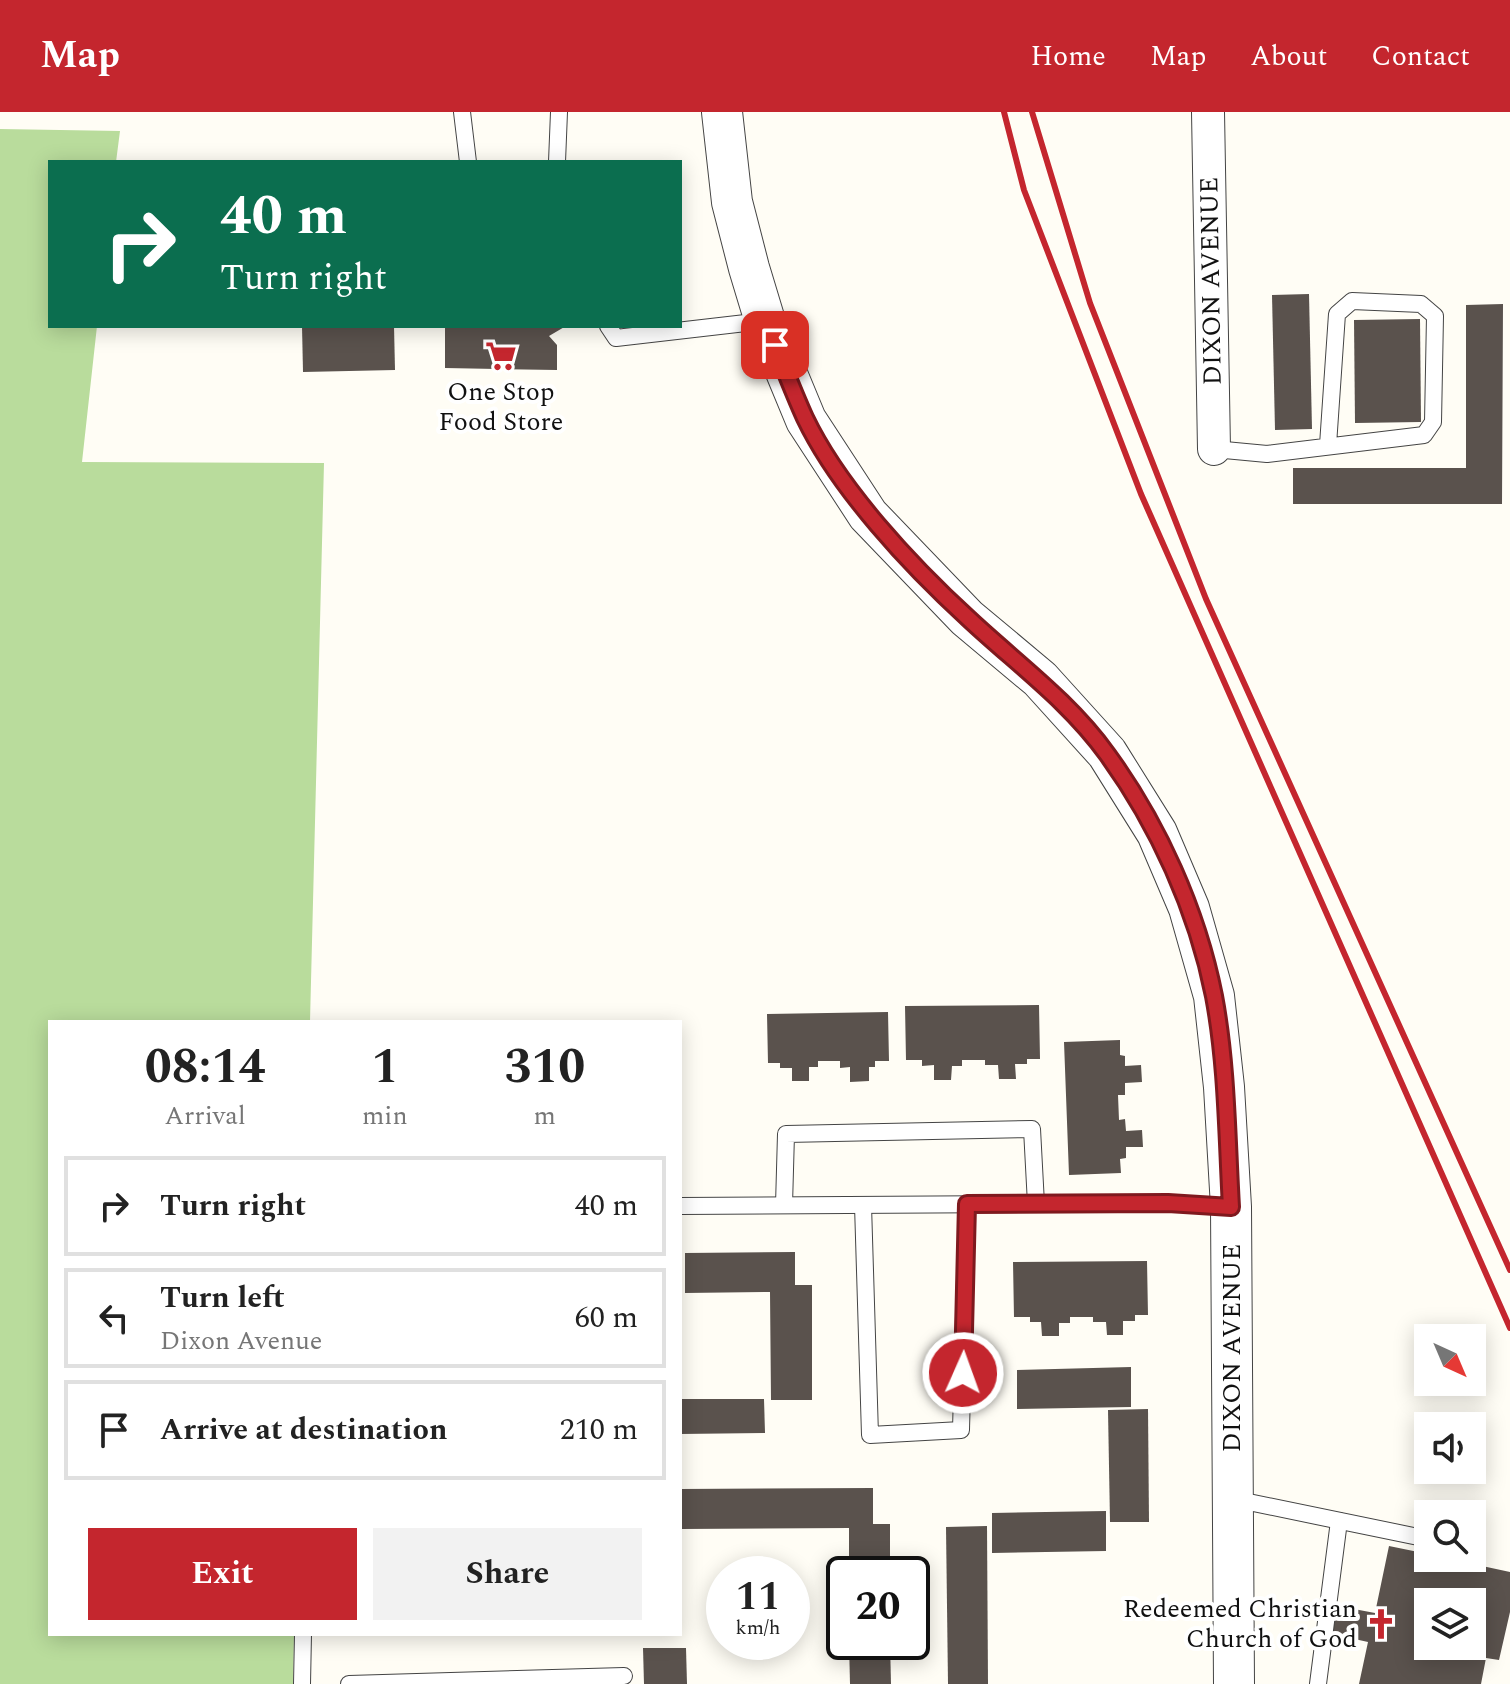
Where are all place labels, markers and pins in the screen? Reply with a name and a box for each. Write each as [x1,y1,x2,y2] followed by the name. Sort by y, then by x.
[741,311,809,379] pin
[484,339,518,373] supermarket icon: One Stop Food Store
[439,372,563,442] place label: One Stop Food Store
[1123,1589,1357,1659] place label: Redeemed Christian Church of God
[1364,1607,1398,1641] church icon: Redeemed Christian Church of God

